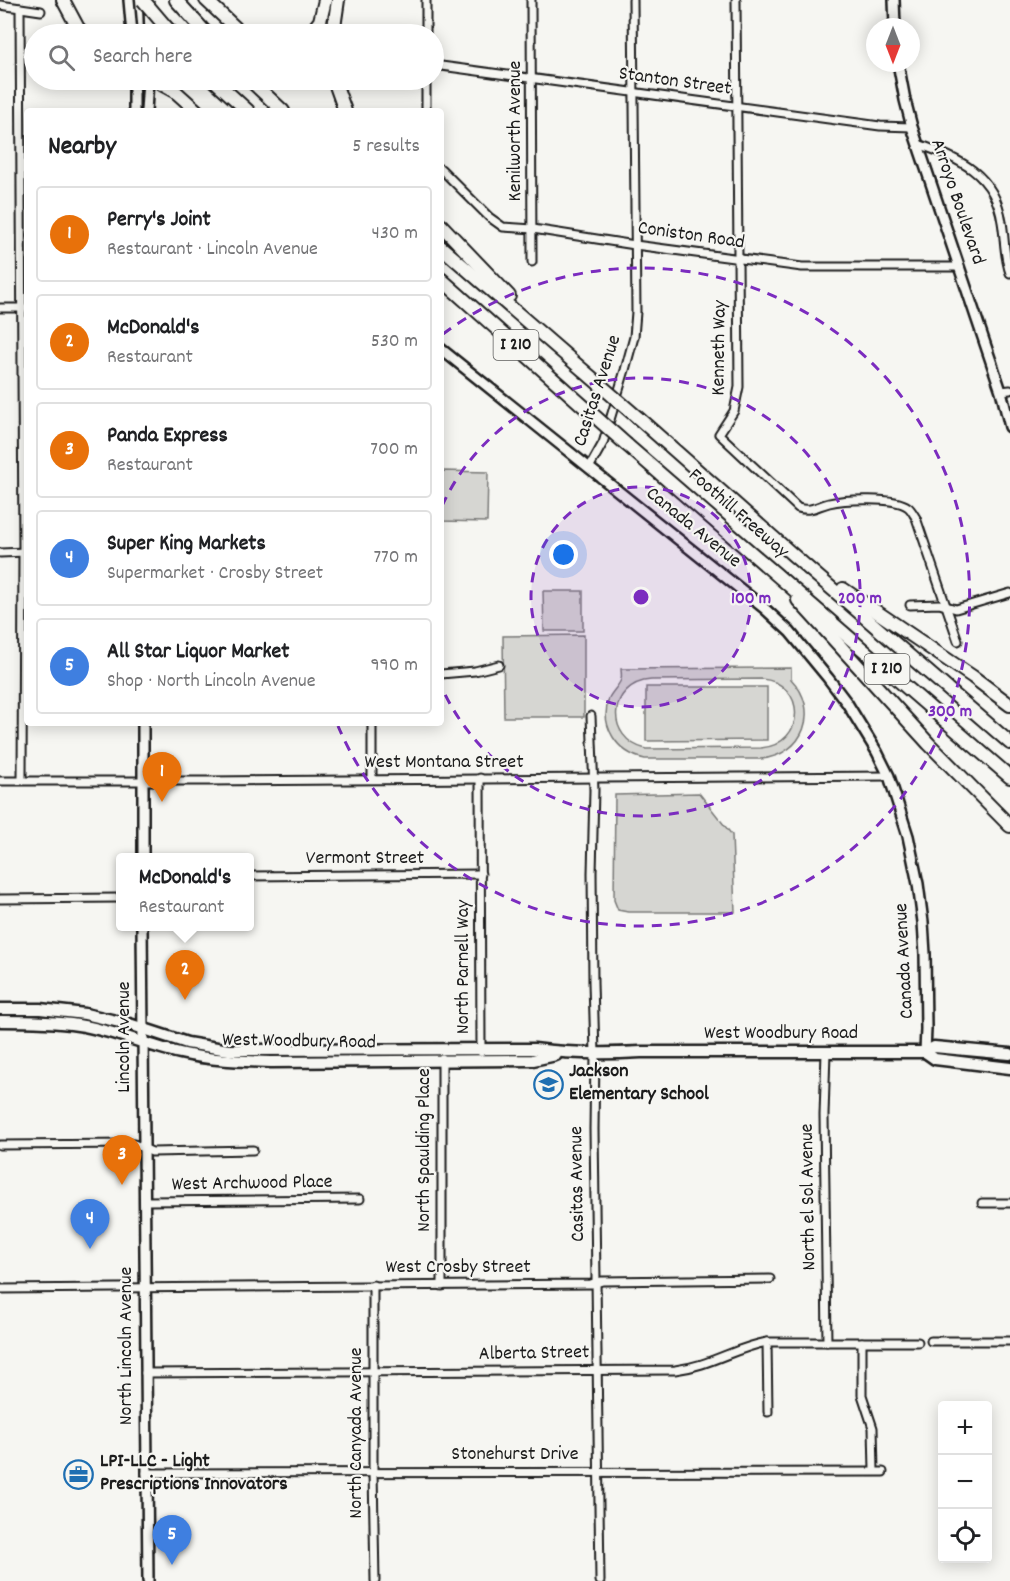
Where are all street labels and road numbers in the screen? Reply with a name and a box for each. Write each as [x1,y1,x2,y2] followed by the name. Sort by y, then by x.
[502,60,530,201] street label: Kenilworth Avenue
[617,60,733,104] street label: Stanton Street
[922,135,992,269] street label: Arroyo Boulevard
[636,215,746,257] street label: Coniston Road
[705,299,735,396] street label: Kenneth Way
[494,330,538,360] road number: I 210
[567,331,629,450] street label: Casitas Avenue
[682,462,795,566] street label: Foothill Freeway
[639,481,747,575] street label: Canada Avenue
[864,654,910,684] road number: I 210
[364,749,524,777] street label: West Montana Street
[306,845,424,873] street label: Vermont Street
[450,899,478,1034] street label: North Parnell Way
[888,902,922,1020] street label: Canada Avenue
[111,981,139,1093] street label: Lincoln Avenue
[704,1020,858,1048] street label: West Woodbury Road
[222,1027,376,1057] street label: West Woodbury Road
[411,1068,439,1232] street label: North Spaulding Place
[794,1123,824,1271] street label: North el Sol Avenue
[563,1126,593,1242] street label: Casitas Avenue
[171,1169,333,1199] street label: West Archwood Place
[385,1254,531,1282] street label: West Crosby Street
[113,1266,141,1425] street label: North Lincoln Avenue
[479,1339,589,1369] street label: Alberta Street
[343,1347,371,1519] street label: North Canyada Avenue
[451,1441,579,1469] street label: Stonehurst Drive

